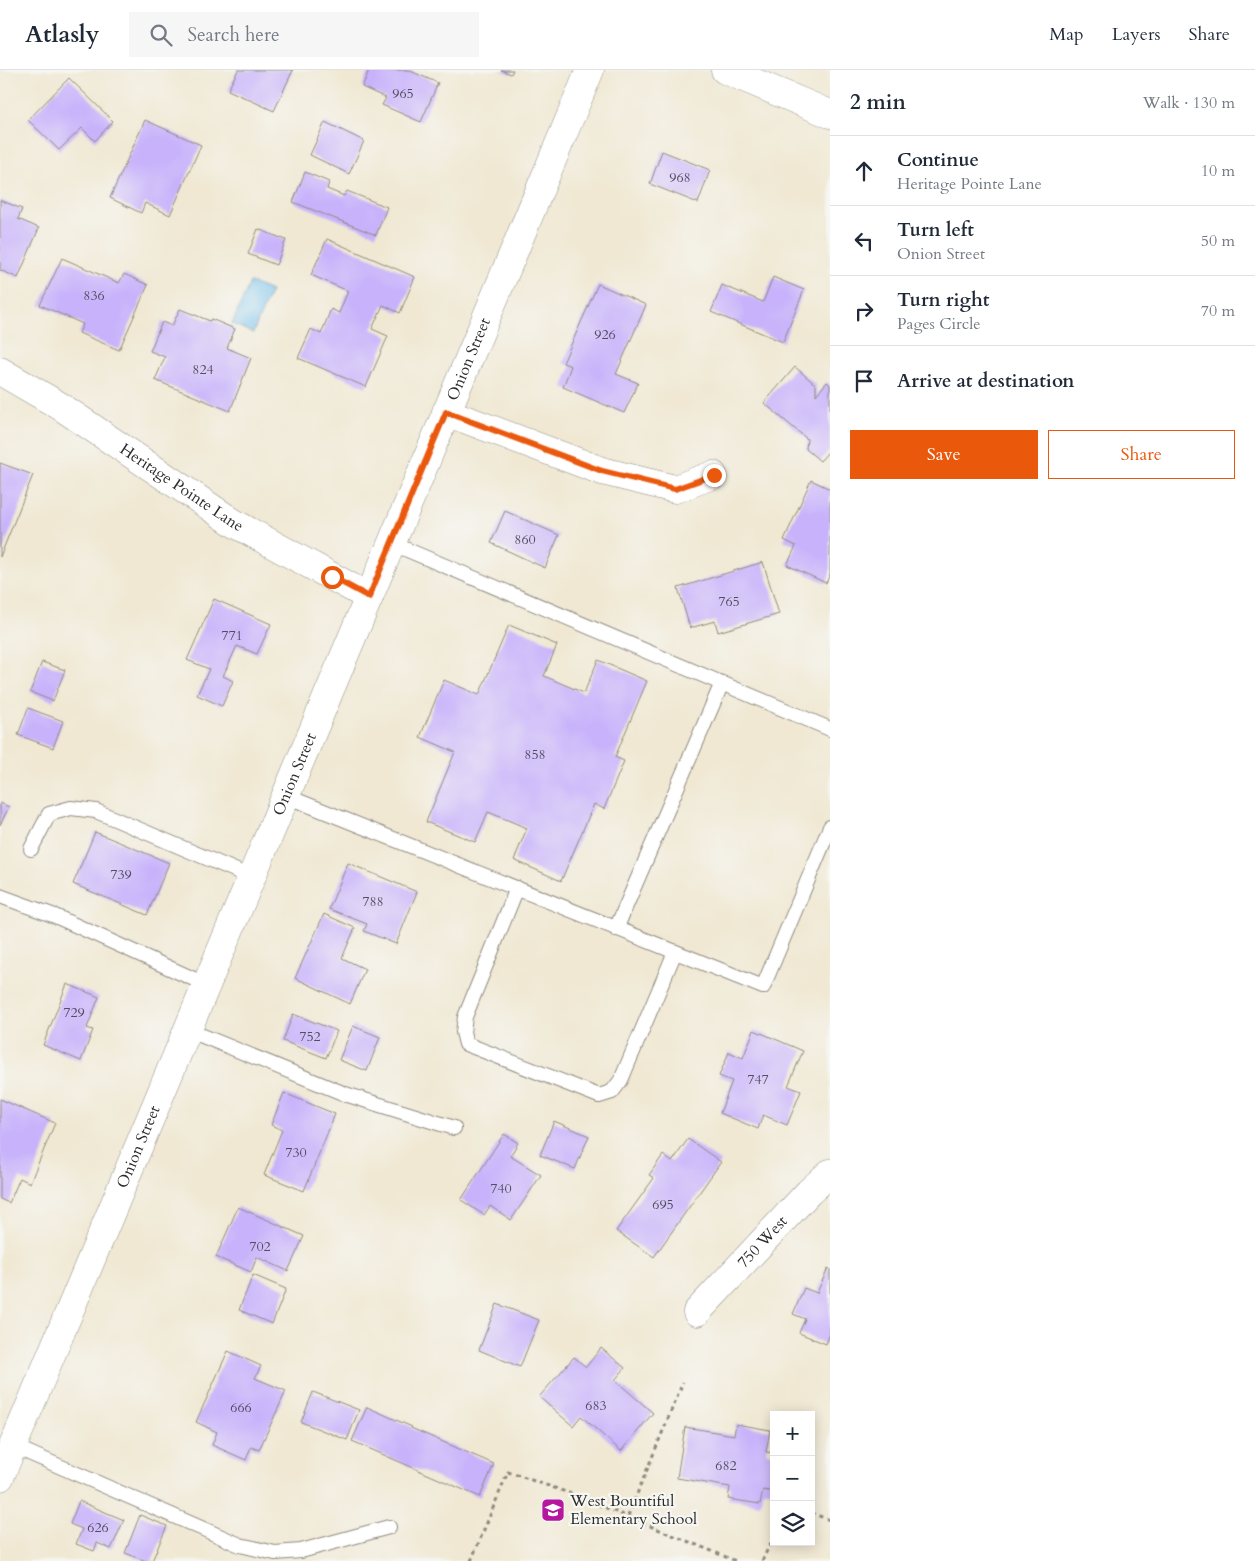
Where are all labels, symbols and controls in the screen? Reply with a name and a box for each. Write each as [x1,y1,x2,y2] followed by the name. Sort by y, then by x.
[129,12,479,57] search box
[25,18,99,51] text: Atlasly
[147,21,175,49] icon: search
[187,22,280,48] text: Search here
[1049,22,1084,47] text: Map
[1112,22,1161,47] text: Layers
[1189,22,1230,47] text: Share
[392,84,414,103] house number: 965
[850,88,906,117] text: 2 min
[1143,92,1235,114] text: Walk · 130 m
[897,147,979,173] text: Continue
[850,157,878,185] icon: ahead
[1201,160,1235,182] text: 10 m
[669,168,691,187] house number: 968
[897,173,1042,195] text: Heritage Pointe Lane
[897,217,974,243] text: Turn left
[850,227,878,255] icon: left
[1201,230,1235,252] text: 50 m
[897,243,985,265] text: Onion Street
[83,286,105,305] house number: 836
[897,287,989,313] text: Turn right
[850,297,878,325] icon: right
[1201,300,1235,322] text: 70 m
[897,313,980,335] text: Pages Circle
[442,314,496,404] street label: Onion Street
[594,325,616,344] house number: 926
[192,360,214,379] house number: 824
[850,367,878,395] icon: arrive
[897,368,1074,394] text: Arrive at destination
[850,430,1038,479] button: Save
[1048,430,1235,479] button: Share
[115,438,247,537] street label: Heritage Pointe Lane
[703,464,726,487] route end
[514,530,536,549] house number: 860
[321,566,344,589] route start
[718,592,740,611] house number: 765
[221,626,243,645] house number: 771
[268,729,322,819] street label: Onion Street
[524,745,546,764] house number: 858
[110,865,132,884] house number: 739
[362,892,384,911] house number: 788
[63,1003,85,1022] house number: 729
[299,1027,321,1046] house number: 752
[747,1070,769,1089] house number: 747
[111,1102,166,1192] street label: Onion Street
[285,1143,307,1162] house number: 730
[490,1179,512,1198] house number: 740
[652,1195,674,1214] house number: 695
[733,1211,792,1273] street label: 750 West
[249,1237,271,1256] house number: 702
[585,1396,607,1415] house number: 683
[230,1398,252,1417] house number: 666
[770,1411,815,1546] map controls
[770,1411,815,1456] button: +
[715,1456,737,1475] house number: 682
[770,1456,815,1501] button: −
[569,1490,697,1530] place label: West Bountiful Elementary School
[540,1497,566,1523] school or university icon: West Bountiful Elementary School
[770,1501,815,1546] button: layers
[87,1518,109,1537] house number: 626

